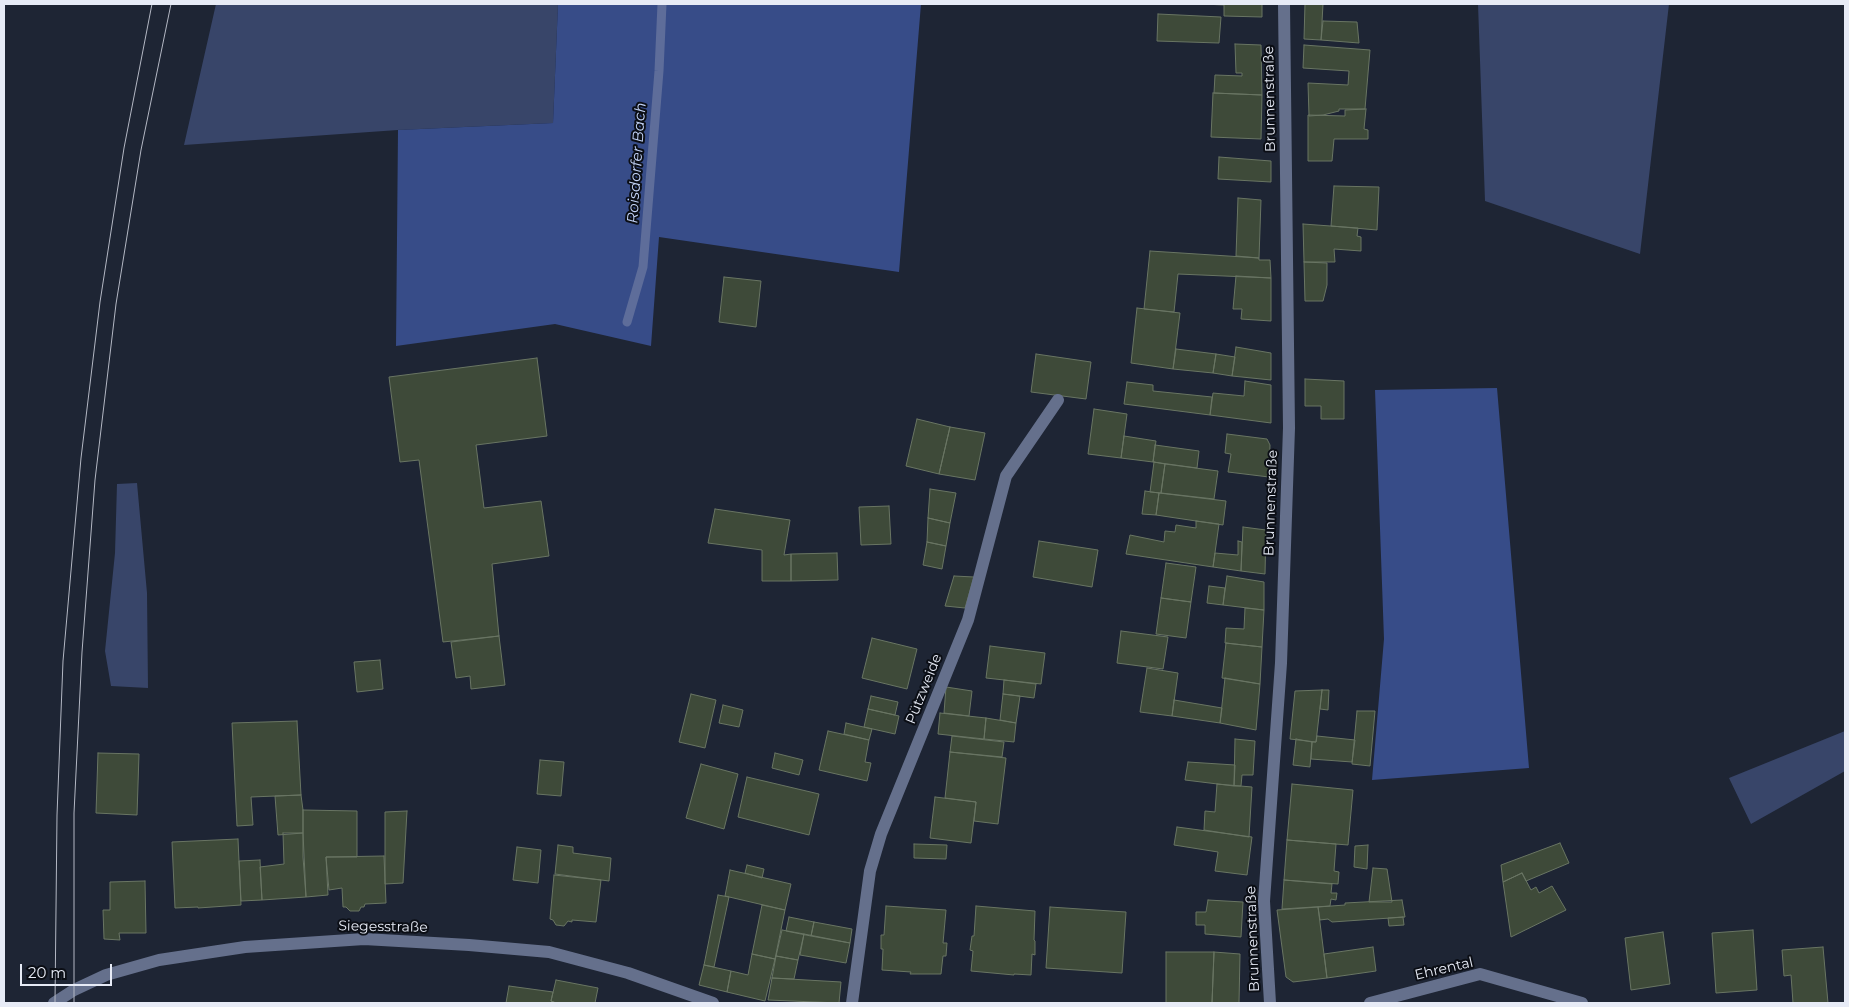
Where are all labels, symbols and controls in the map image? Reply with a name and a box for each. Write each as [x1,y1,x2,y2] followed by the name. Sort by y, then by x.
[1261,46,1279,152] street label: Brunnenstraße
[624,102,650,224] water label: Roisdorfer Bach
[1261,450,1281,556] street label: Brunnenstraße
[902,651,946,727] street label: Pützweide
[1243,886,1263,992] street label: Brunnenstraße
[338,918,428,936] street label: Siegesstraße
[22,954,115,986] scale bar
[1413,954,1475,984] street label: Ehrental
[28,963,66,982] text: 20 m

